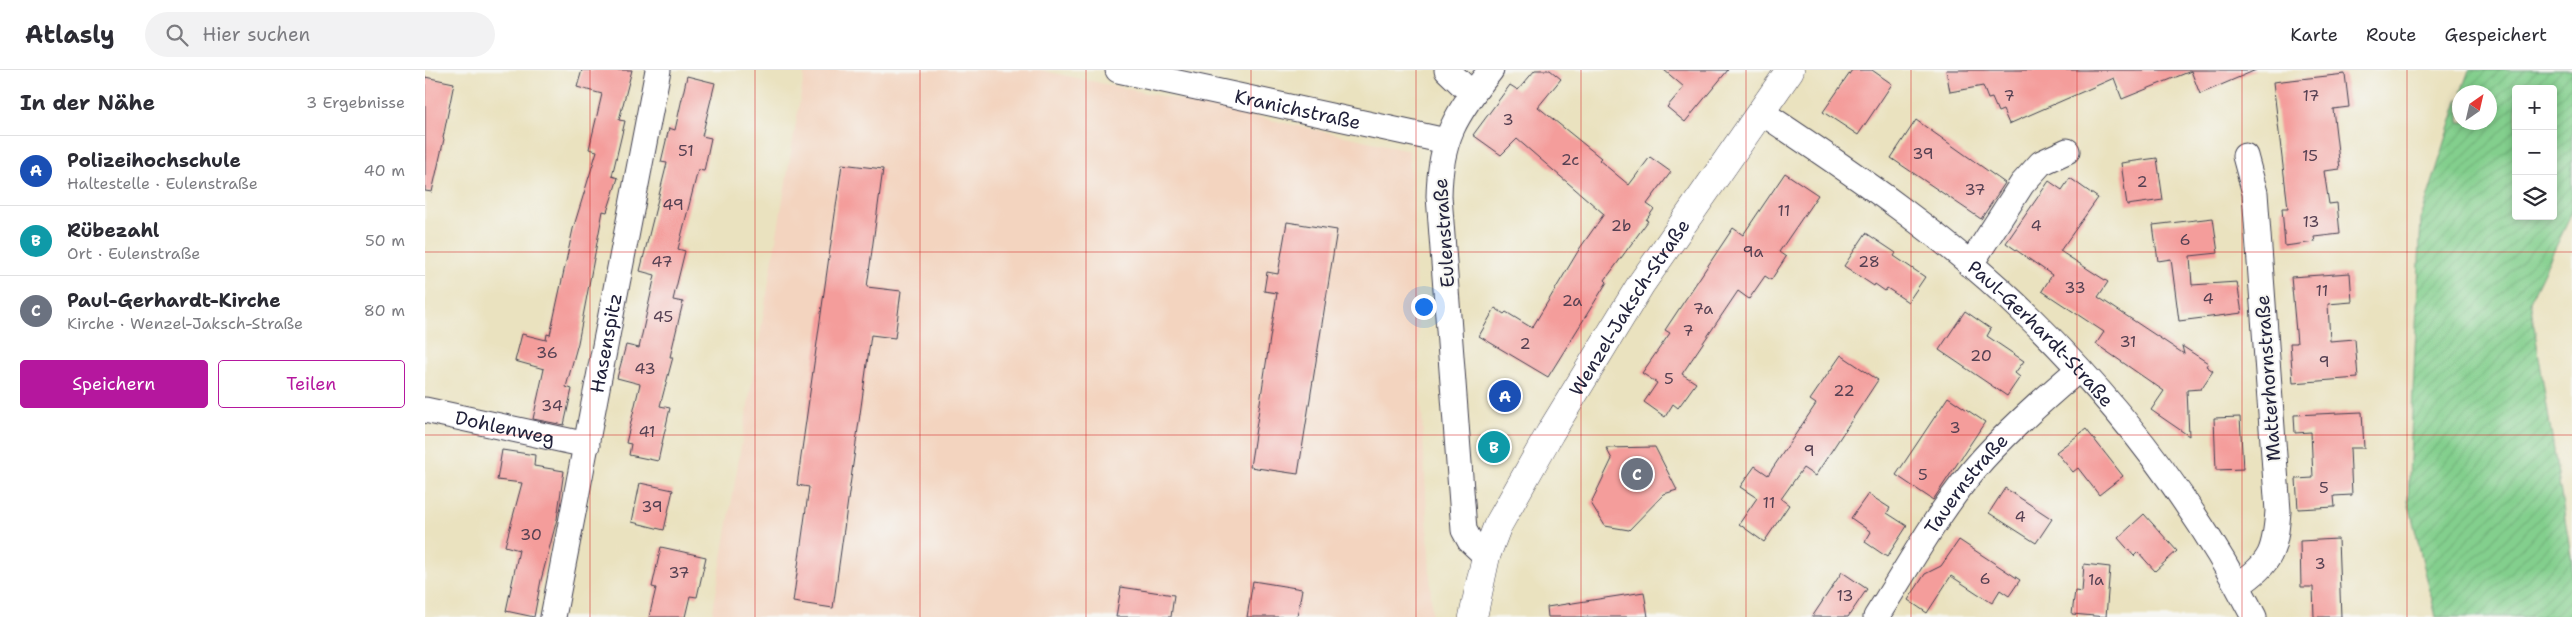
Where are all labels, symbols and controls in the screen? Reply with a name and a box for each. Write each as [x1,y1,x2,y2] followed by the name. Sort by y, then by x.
[145,12,495,57] search box
[25,19,115,51] text: Atlasly
[163,21,191,49] icon: search
[203,22,310,47] text: Hier suchen
[2290,23,2338,47] text: Karte
[2366,23,2417,47] text: Route
[2445,23,2547,47] text: Gespeichert
[1232,83,1363,135] street label: Kranichstraße
[2003,85,2015,106] house number: 7
[2302,85,2320,106] house number: 17
[2452,85,2497,130] north arrow
[2512,85,2557,220] map controls
[2512,85,2557,130] button: +
[20,89,155,117] text: In der Nähe
[306,92,405,113] text: 3 Ergebnisse
[1502,109,1514,130] house number: 3
[2512,130,2557,175] button: −
[678,140,694,161] house number: 51
[1912,143,1934,164] house number: 39
[2302,145,2318,166] house number: 15
[67,148,241,173] text: Polizeihochschule
[1561,149,1579,170] house number: 2c
[30,160,42,181] text: A
[363,160,405,181] text: 40 m
[2136,171,2148,192] house number: 2
[67,173,258,194] text: Haltestelle · Eulenstraße
[2512,175,2557,220] button: layers
[1428,177,1460,289] street label: Eulenstraße
[1964,179,1986,200] house number: 37
[662,194,684,215] house number: 49
[1778,200,1790,221] house number: 11
[2302,211,2320,232] house number: 13
[1563,214,1695,400] street label: Wenzel-Jaksch-Straße
[1611,215,1631,236] house number: 2b
[2030,215,2042,236] house number: 4
[67,218,159,243] text: Rübezahl
[2179,229,2191,250] house number: 6
[31,230,41,251] text: B
[365,230,405,251] text: 50 m
[1743,241,1763,262] house number: 9a
[67,243,200,264] text: Ort · Eulenstraße
[651,251,673,272] house number: 47
[1858,251,1880,272] house number: 28
[1963,255,2120,412] street label: Paul-Gerhardt-Straße
[2064,277,2086,298] house number: 33
[2316,280,2328,301] house number: 11
[67,288,281,313] text: Paul-Gerhardt-Kirche
[2202,288,2214,309] house number: 4
[1562,290,1582,311] house number: 2a
[584,291,627,395] street label: Hasenspitz
[1411,294,1437,320] your location
[2250,294,2286,462] street label: Matterhornstraße
[1693,298,1713,319] house number: 7a
[31,300,41,321] text: C
[364,300,405,321] text: 80 m
[653,306,673,327] house number: 45
[67,313,303,334] text: Kirche · Wenzel-Jaksch-Straße
[1682,320,1694,341] house number: 7
[2119,331,2137,352] house number: 31
[1519,333,1531,354] house number: 2
[536,342,558,363] house number: 36
[1970,345,1992,366] house number: 20
[2318,351,2330,372] house number: 9
[634,358,656,379] house number: 43
[20,360,208,408] button: Speichern
[218,360,405,408] button: Teilen
[1664,368,1674,389] house number: 5
[1489,377,1521,415] pin: A
[1833,380,1855,401] house number: 22
[541,395,563,416] house number: 34
[453,404,557,450] street label: Dohlenweg
[1949,417,1961,438] house number: 3
[638,421,656,442] house number: 41
[1478,428,1510,466] pin: B
[1918,428,2013,539] street label: Tauernstraße
[1803,440,1815,461] house number: 9
[1621,455,1653,493] pin: C
[1918,464,1928,485] house number: 5
[2319,477,2329,498] house number: 5
[1763,492,1775,513] house number: 11
[641,496,663,517] house number: 39
[2014,506,2026,527] house number: 4
[520,524,542,545] house number: 30
[2314,553,2326,574] house number: 3
[668,562,690,583] house number: 37
[1979,568,1991,589] house number: 6
[2088,569,2104,590] house number: 1a
[1836,585,1854,606] house number: 13

